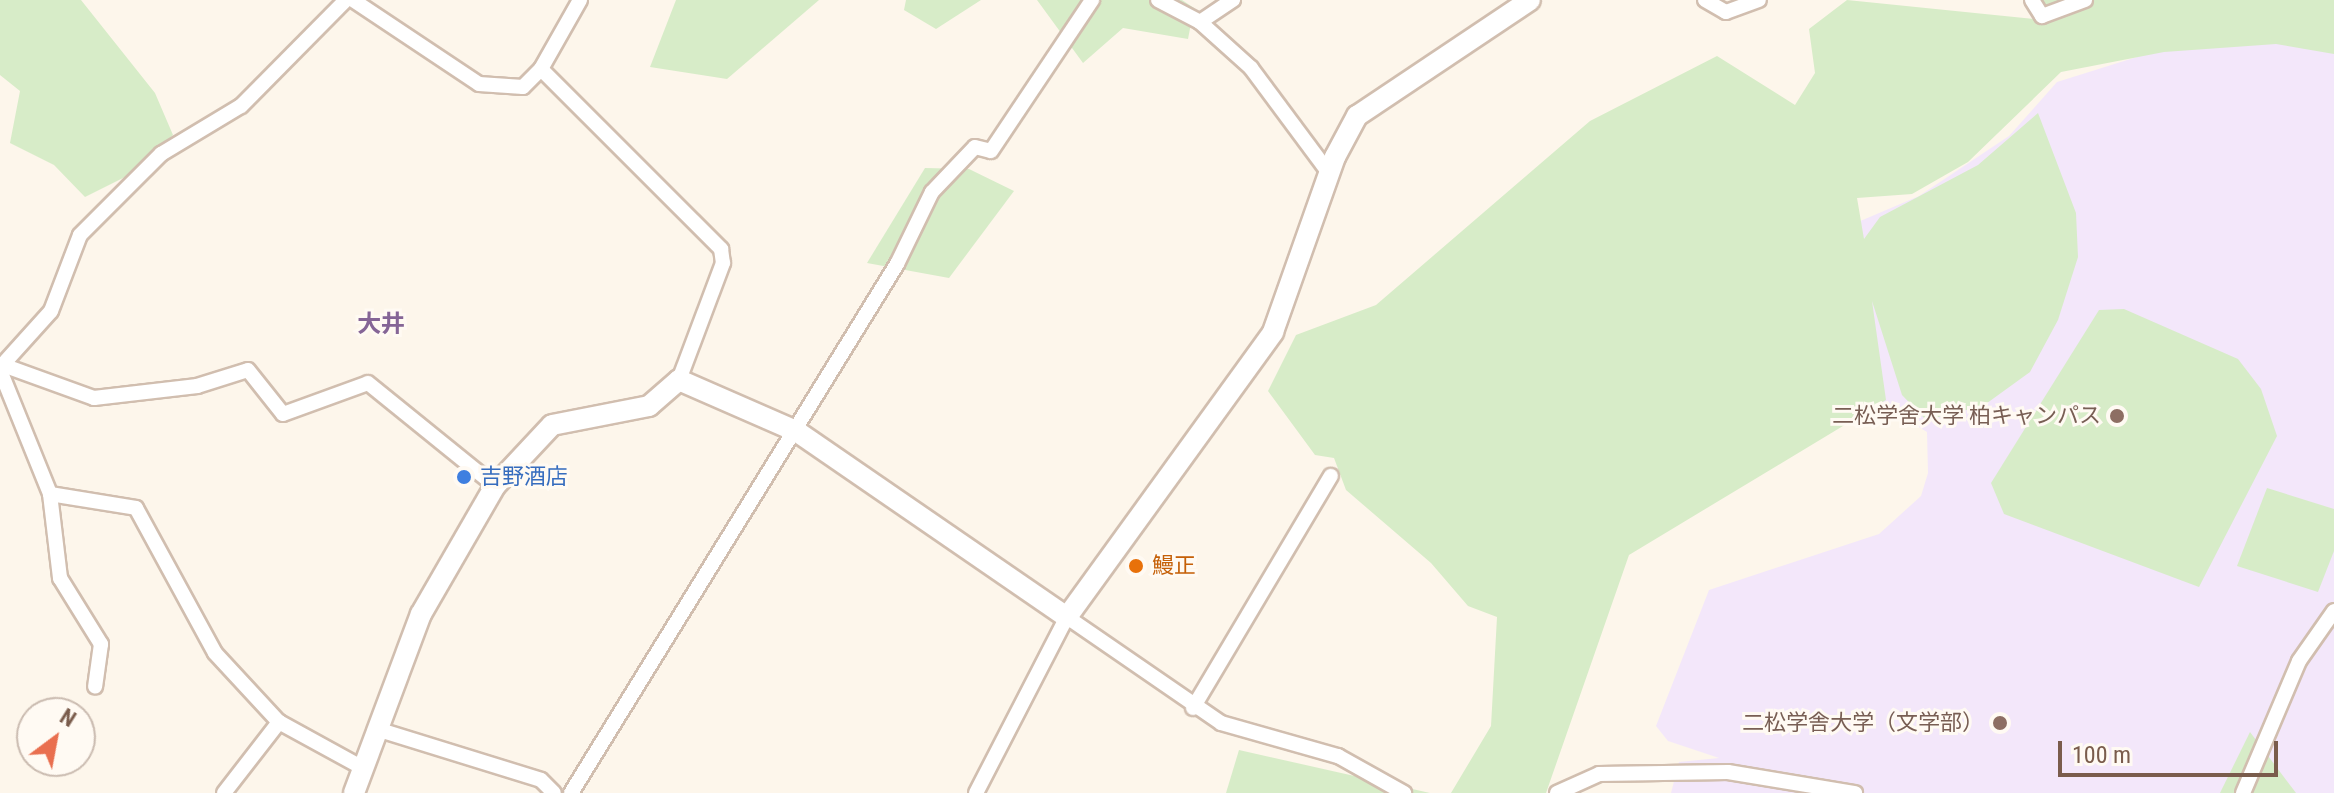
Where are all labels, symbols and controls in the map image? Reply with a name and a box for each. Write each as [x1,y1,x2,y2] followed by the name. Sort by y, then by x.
[357,311,405,339] district label: 大井
[1832,403,2101,429] place label: 二松学舍大学 柏キャンパス
[2108,407,2126,425] marker: 二松学舍大学 柏キャンパス
[480,464,568,490] place label: 吉野酒店
[455,468,473,486] marker: 吉野酒店
[1152,553,1196,579] place label: 鰻正
[1127,557,1145,575] marker: 鰻正
[16,697,96,777] north arrow
[56,704,80,732] text: N
[1742,710,1984,736] place label: 二松学舎大学（文学部）
[1991,714,2009,732] marker: 二松学舎大学（文学部）
[2062,725,2282,775] scale bar
[2072,741,2131,769] text: 100 m

